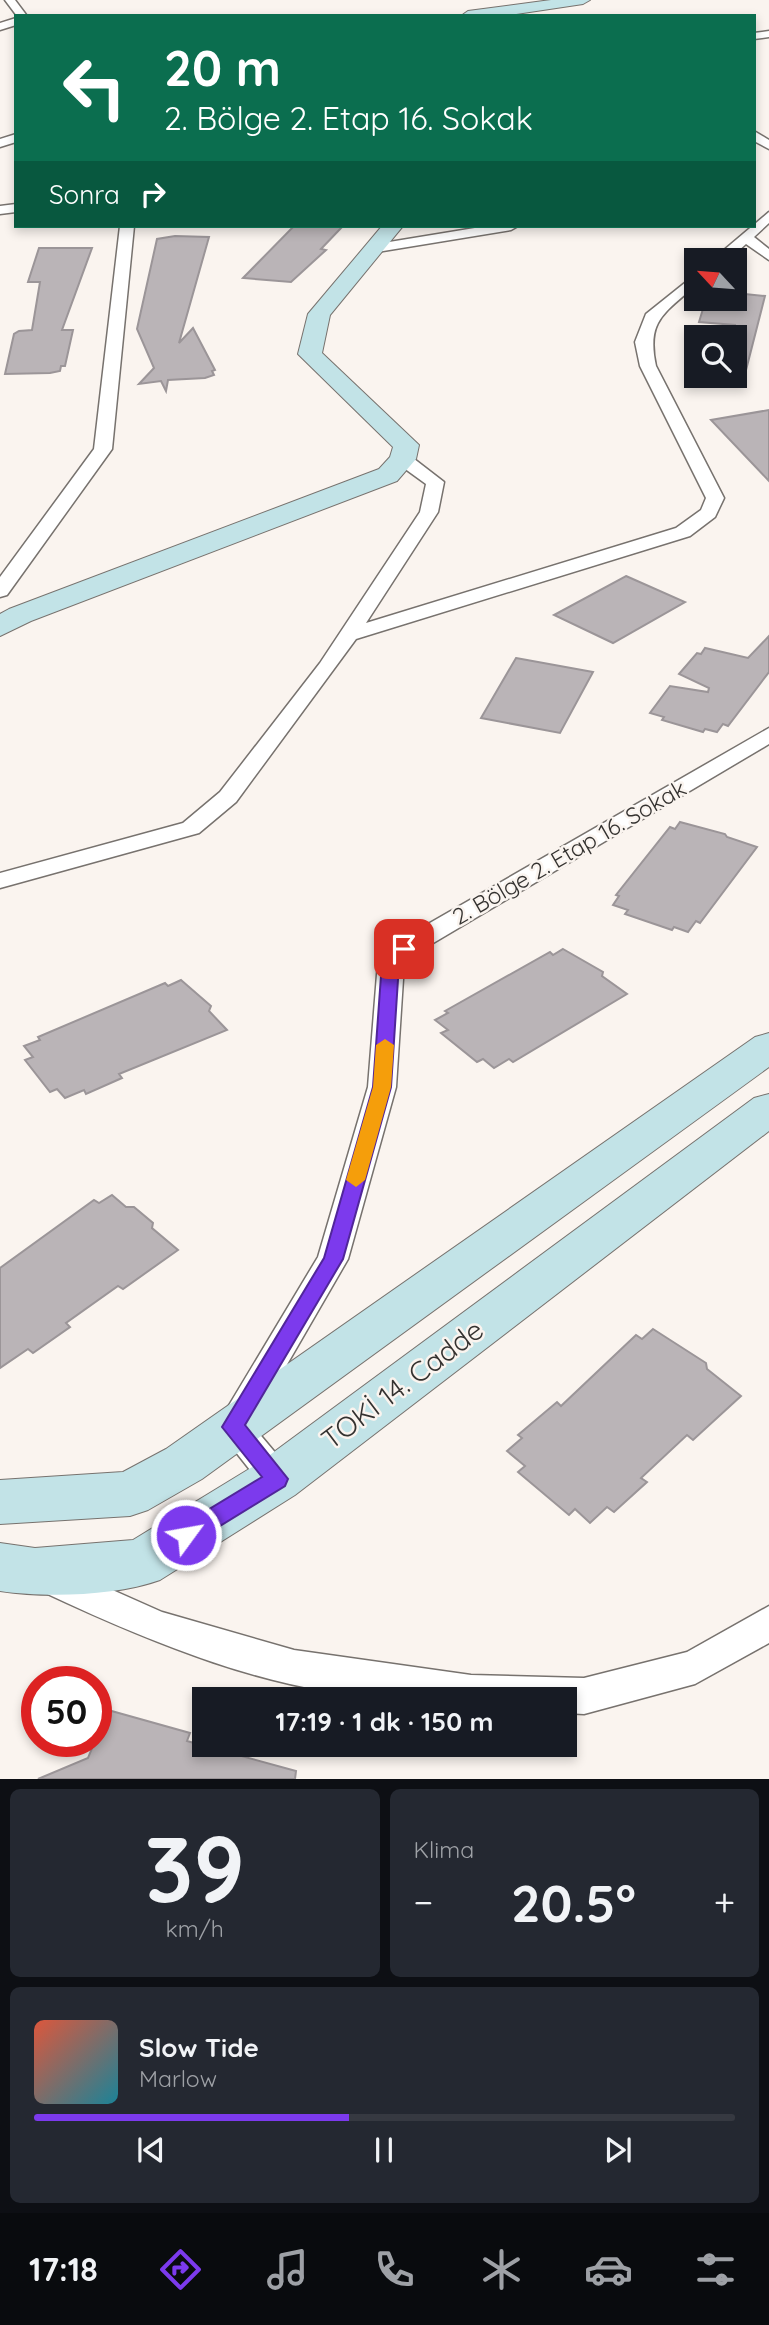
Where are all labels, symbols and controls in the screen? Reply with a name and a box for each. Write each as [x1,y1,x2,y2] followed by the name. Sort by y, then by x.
[164,37,281,98] text: 20 m
[49,42,140,133] icon: left
[164,98,533,138] text: 2. Bölge 2. Etap 16. Sokak
[134,175,172,213] icon: right
[49,178,120,211] text: Sonra
[684,248,747,312] north arrow
[684,248,747,388] map controls
[684,325,747,388] button: search
[447,773,691,931] street label: 2. Bölge 2. Etap 16. Sokak
[374,919,434,979] pin
[385,930,423,968] icon: arrive
[314,1312,490,1456] street label: TOKİ 14. Cadde
[149,1498,223,1572] position arrow
[21,1666,112,1757] speed limit sign: 50
[276,1705,493,1738] text: 17:19 · 1 dk · 150 m
[144,1811,245,1925] text: 39
[414,1835,474,1864] text: Klima
[511,1870,636,1935] text: 20.5°
[414,1878,433,1926] text: −
[714,1878,735,1926] text: +
[166,1914,224,1943] text: km/h
[139,2031,259,2064] text: Slow Tide
[139,2064,217,2093] text: Marlow
[132,2131,170,2169] icon: previous
[365,2131,403,2169] icon: pause
[599,2131,637,2169] icon: next
[156,2245,205,2294] icon: directions
[263,2245,312,2294] icon: music
[370,2245,419,2294] icon: phone
[477,2245,526,2294] icon: climate
[584,2245,633,2294] icon: car
[691,2245,740,2294] icon: filters
[29,2249,98,2289] text: 17:18

